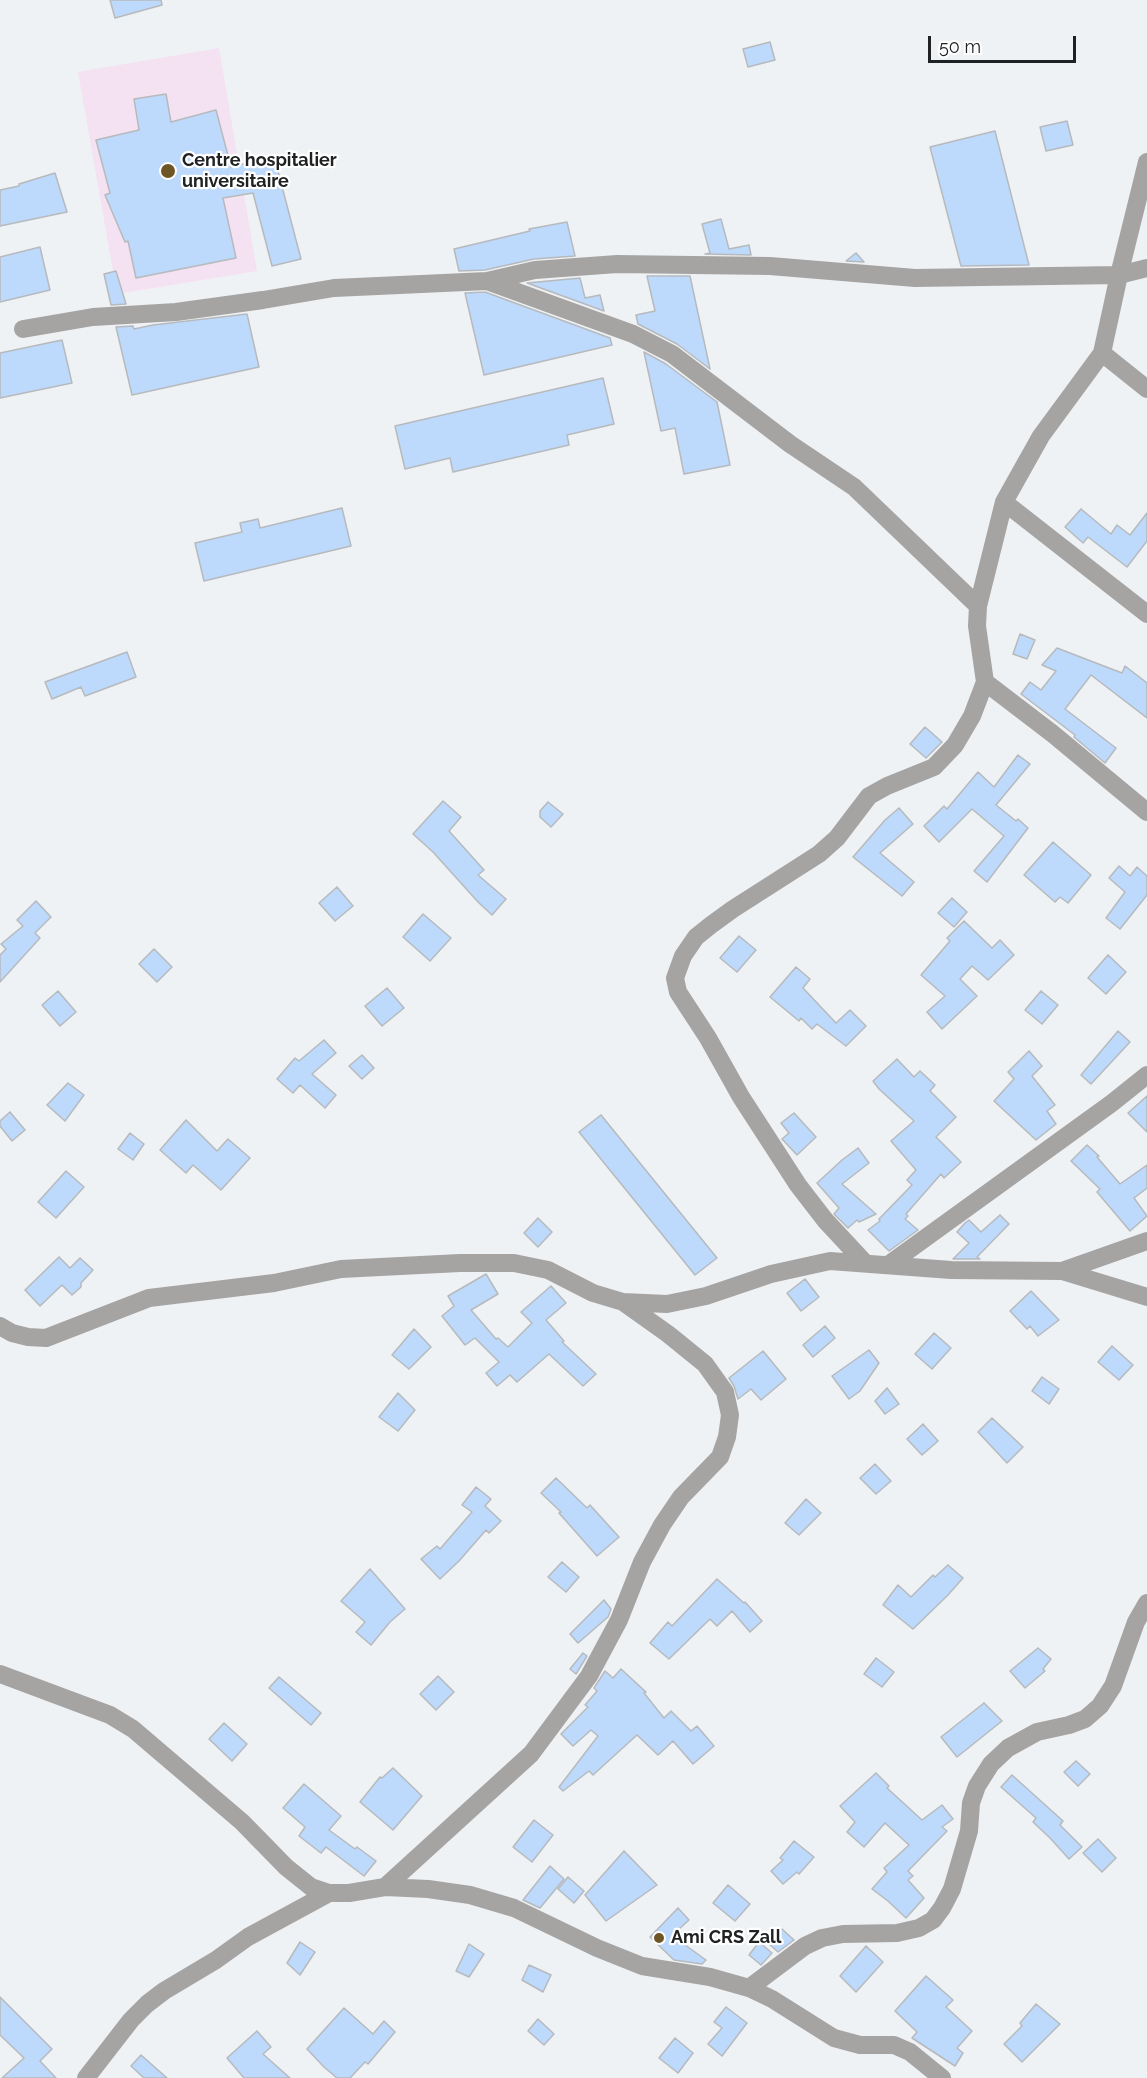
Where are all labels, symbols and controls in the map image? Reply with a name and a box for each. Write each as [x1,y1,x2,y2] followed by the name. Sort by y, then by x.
[931,24,1080,62] scale bar
[939,36,981,57] text: 50 m
[182,150,337,192] place label: Centre hospitalier universitaire
[159,162,177,180] marker: Centre hospitalier universitaire
[671,1927,781,1949] place label: Ami CRS Zall
[652,1931,666,1945] marker: Ami CRS Zall

